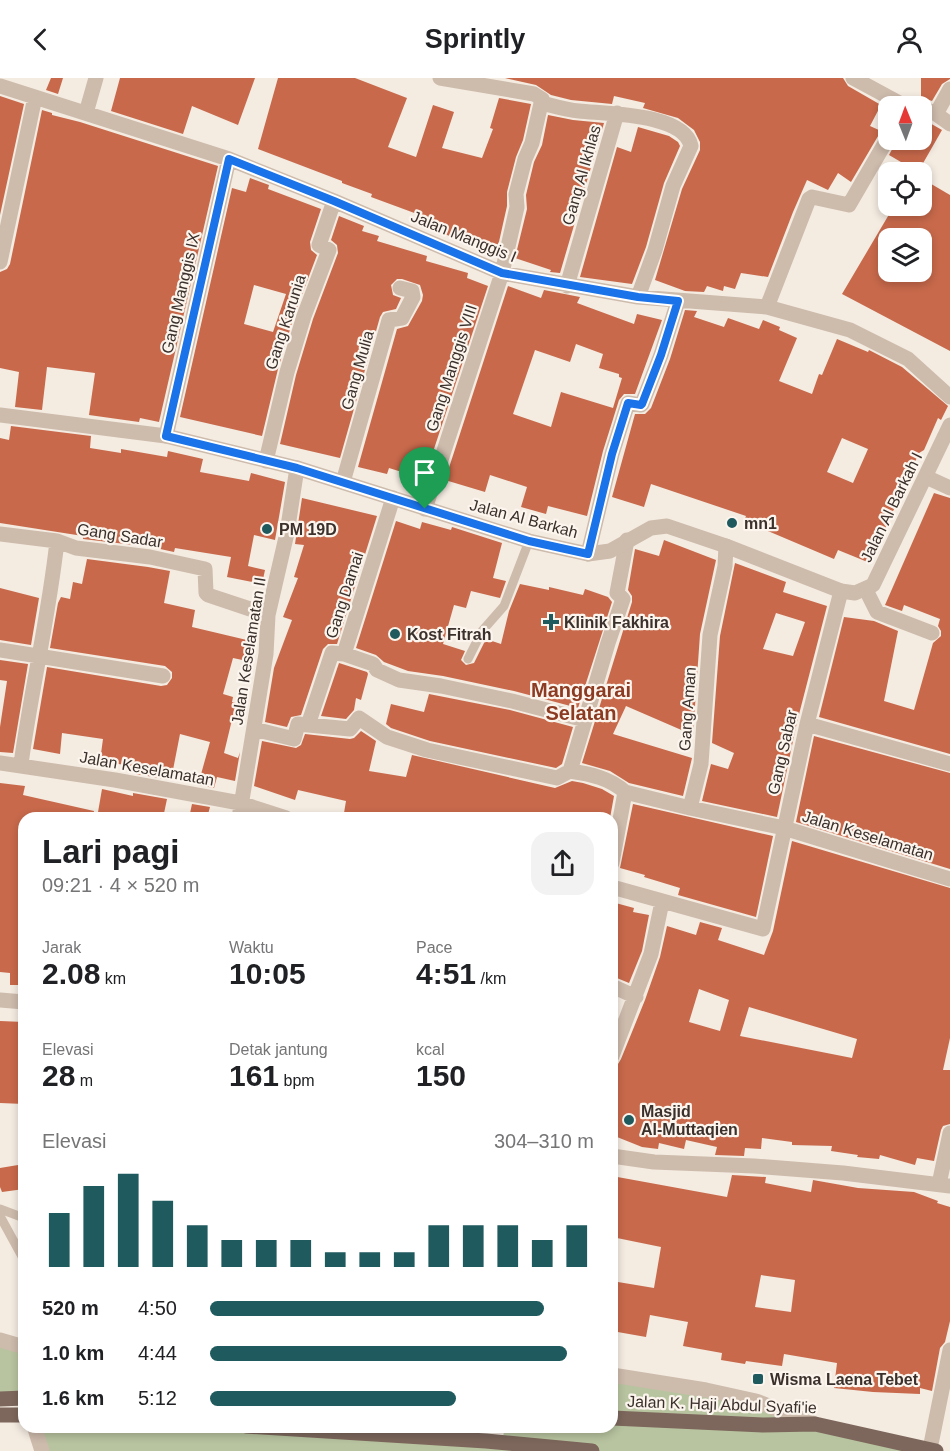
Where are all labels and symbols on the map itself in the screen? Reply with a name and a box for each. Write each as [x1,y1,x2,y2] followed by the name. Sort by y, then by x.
[878,96,932,150] north arrow
[559,123,604,227] street label: Gang Al Ikhlas
[409,208,519,265] street label: Jalan Manggis I
[158,231,203,355] street label: Gang Manggis IX
[262,272,309,372] street label: Gang Karunia
[423,303,480,434] street label: Gang Manggis VIII
[338,328,377,412] street label: Gang Mulia
[399,447,450,509] pin
[857,450,925,565] street label: Jalan Al Barkah I
[468,496,580,541] street label: Jalan Al Barkah
[744,515,777,532] place label: mn1
[725,516,739,530] marker: mn1
[76,520,165,551] street label: Gang Sadar
[279,521,337,538] place label: PM 19D
[260,522,274,536] marker: PM 19D
[323,550,366,640] street label: Gang Damai
[228,576,269,726] street label: Jalan Keselamatan II
[542,613,560,631] marker: Klinik Fakhira
[564,614,669,631] place label: Klinik Fakhira
[407,626,491,643] place label: Kost Fitrah
[388,627,402,641] marker: Kost Fitrah
[676,666,699,752] street label: Gang Aman
[531,679,631,724] district label: Manggarai Selatan
[765,708,801,796] street label: Gang Sabar
[78,748,215,789] street label: Jalan Keselamatan
[800,807,935,864] street label: Jalan Keselamatan
[641,1103,738,1138] place label: Masjid Al-Muttaqien
[622,1113,636,1127] marker: Masjid Al-Muttaqien
[770,1371,919,1388] place label: Wisma Laena Tebet
[751,1372,765,1386] marker: Wisma Laena Tebet
[627,1393,817,1416] street label: Jalan K. Haji Abdul Syafi'ie

